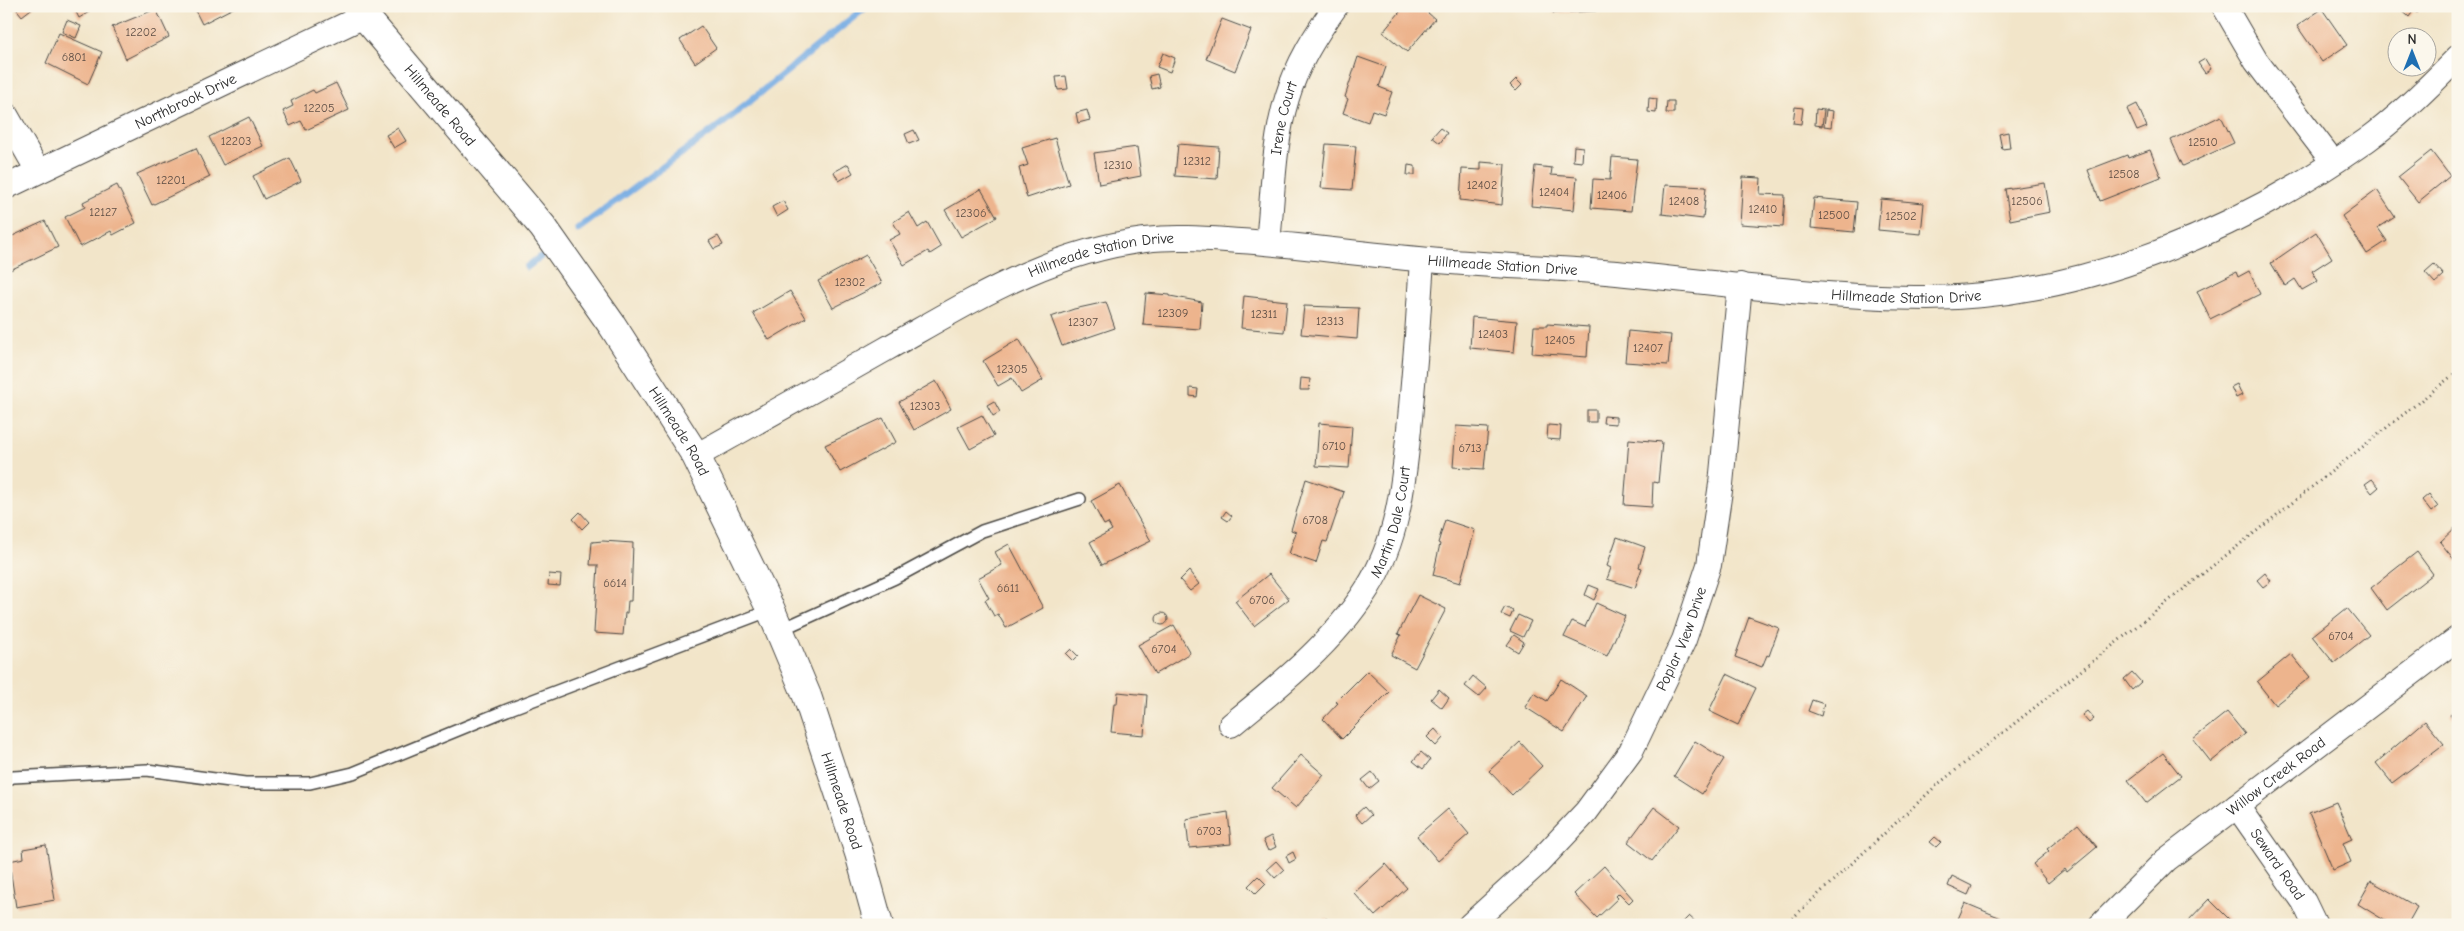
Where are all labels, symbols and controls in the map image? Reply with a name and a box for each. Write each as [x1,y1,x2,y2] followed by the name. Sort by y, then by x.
[126,25,156,39] house number: 12202
[2386,28,2436,78] north arrow
[2407,31,2417,48] text: N
[62,50,87,64] house number: 6801
[400,61,480,150] street label: Hillmeade Road
[132,69,240,133] street label: Northbrook Drive
[1267,78,1301,156] street label: Irene Court
[303,101,335,115] house number: 12205
[221,134,251,148] house number: 12203
[2188,135,2218,149] house number: 12510
[1183,154,1211,168] house number: 12312
[1103,158,1133,172] house number: 12310
[2108,167,2140,181] house number: 12508
[156,173,186,187] house number: 12201
[1467,178,1497,192] house number: 12402
[1539,185,1569,199] house number: 12404
[1597,188,1627,202] house number: 12406
[1669,194,1699,208] house number: 12408
[2011,194,2043,208] house number: 12506
[1749,202,1777,216] house number: 12410
[89,205,117,219] house number: 12127
[956,206,986,220] house number: 12306
[1818,208,1850,222] house number: 12500
[1885,209,1917,223] house number: 12502
[1025,229,1175,281] street label: Hillmeade Station Drive
[1427,251,1579,279] street label: Hillmeade Station Drive
[835,275,865,289] house number: 12302
[1831,285,1982,307] street label: Hillmeade Station Drive
[1158,306,1188,320] house number: 12309
[1251,307,1278,321] house number: 12311
[1316,314,1344,328] house number: 12313
[1068,315,1098,329] house number: 12307
[1478,327,1508,341] house number: 12403
[1545,333,1575,347] house number: 12405
[1633,341,1663,355] house number: 12407
[997,362,1027,376] house number: 12305
[645,383,713,479] street label: Hillmeade Road
[910,399,940,413] house number: 12303
[1322,439,1346,453] house number: 6710
[1458,441,1482,455] house number: 6713
[1366,465,1414,581] street label: Martin Dale Court
[1302,513,1328,527] house number: 6708
[603,576,627,590] house number: 6614
[997,581,1020,595] house number: 6611
[1652,584,1710,694] street label: Poplar View Drive
[1249,593,1275,607] house number: 6706
[2328,629,2354,643] house number: 6704
[1151,642,1177,656] house number: 6704
[2223,733,2329,820] street label: Willow Creek Road
[817,750,866,852] street label: Hillmeade Road
[1196,824,1222,838] house number: 6703
[2246,825,2309,903] street label: Seward Road

